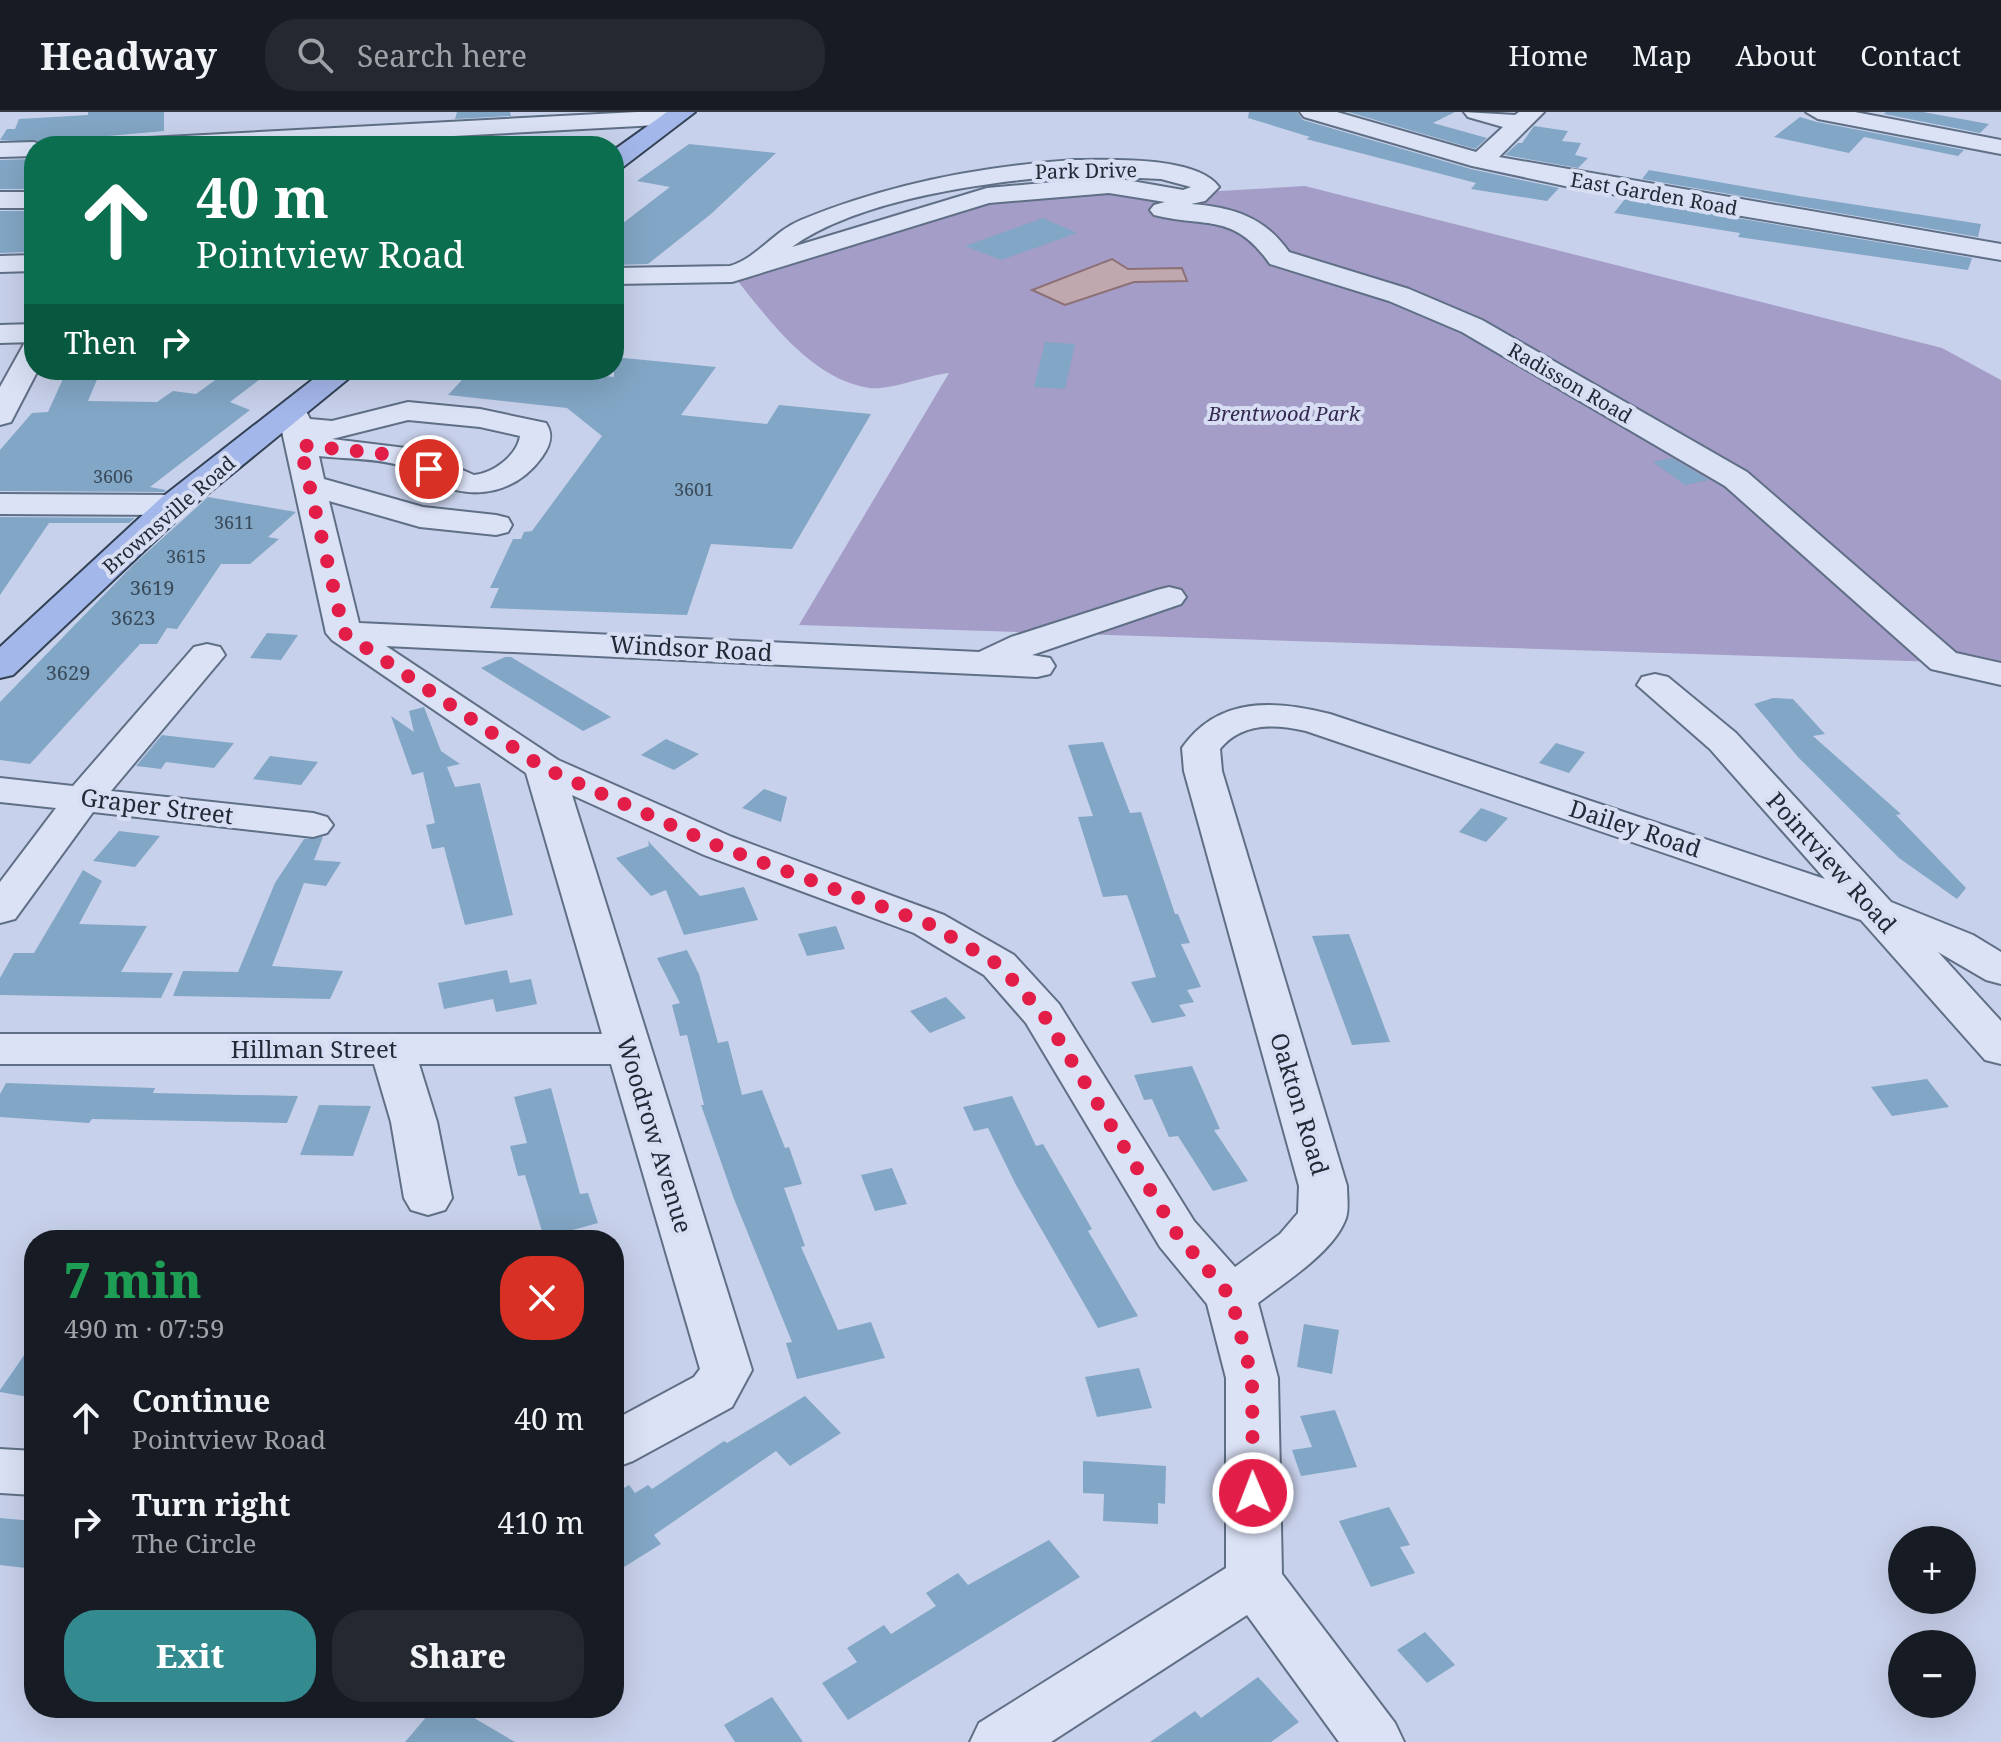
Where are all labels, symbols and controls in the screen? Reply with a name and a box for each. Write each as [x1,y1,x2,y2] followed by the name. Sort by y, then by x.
[265,19,825,91] search box
[40,29,217,81] text: Headway
[293,33,337,77] icon: search
[357,35,527,76] text: Search here
[1509,36,1588,74] text: Home
[1632,36,1692,74] text: Map
[1736,36,1816,74] text: About
[1860,36,1961,74] text: Contact
[1035,156,1137,185] street label: Park Drive
[196,158,329,234] text: 40 m
[1568,166,1740,221] street label: East Garden Road
[64,168,168,272] icon: ahead
[196,230,465,279] text: Pointview Road
[153,320,197,364] icon: right
[64,322,137,363] text: Then
[1503,336,1637,429] street label: Radisson Road
[1207,400,1361,427] park label: Brentwood Park
[395,435,463,503] pin
[407,447,451,491] icon: arrive
[97,449,241,580] street label: Brownsville Road
[93,464,133,488] house number: 3606
[674,477,714,501] house number: 3601
[214,510,254,534] house number: 3611
[166,544,206,568] house number: 3615
[130,574,174,601] house number: 3619
[111,604,155,631] house number: 3623
[609,627,774,668] street label: Windsor Road
[46,659,90,686] house number: 3629
[79,780,235,831] street label: Graper Street
[1760,784,1904,940] street label: Pointview Road
[1565,791,1706,864] street label: Dailey Road
[1263,1028,1338,1179] street label: Oakton Road
[231,1032,397,1065] street label: Hillman Street
[610,1032,701,1237] street label: Woodrow Avenue
[64,1247,202,1312] text: 7 min
[500,1256,584,1340] button: close
[64,1310,225,1346] text: 490 m · 07:59
[132,1380,270,1421] text: Continue
[64,1396,108,1440] icon: ahead
[514,1398,584,1439] text: 40 m
[132,1421,326,1457] text: Pointview Road
[1211,1451,1295,1535] position arrow
[132,1484,290,1525] text: Turn right
[64,1500,108,1544] icon: right
[498,1502,584,1543] text: 410 m
[132,1525,256,1561] text: The Circle
[1888,1526,1976,1718] map controls
[1888,1526,1976,1614] button: +
[64,1610,316,1702] button: Exit
[332,1610,584,1702] button: Share
[1888,1630,1976,1718] button: −

